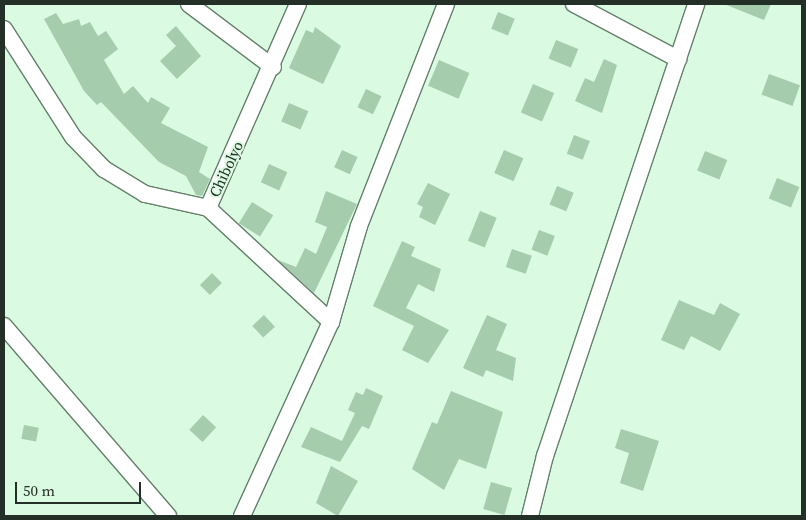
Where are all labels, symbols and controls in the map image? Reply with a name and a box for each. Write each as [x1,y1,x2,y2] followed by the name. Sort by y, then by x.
[205,138,247,200] street label: Chibolyo
[18,472,144,504] scale bar
[23,480,55,501] text: 50 m

